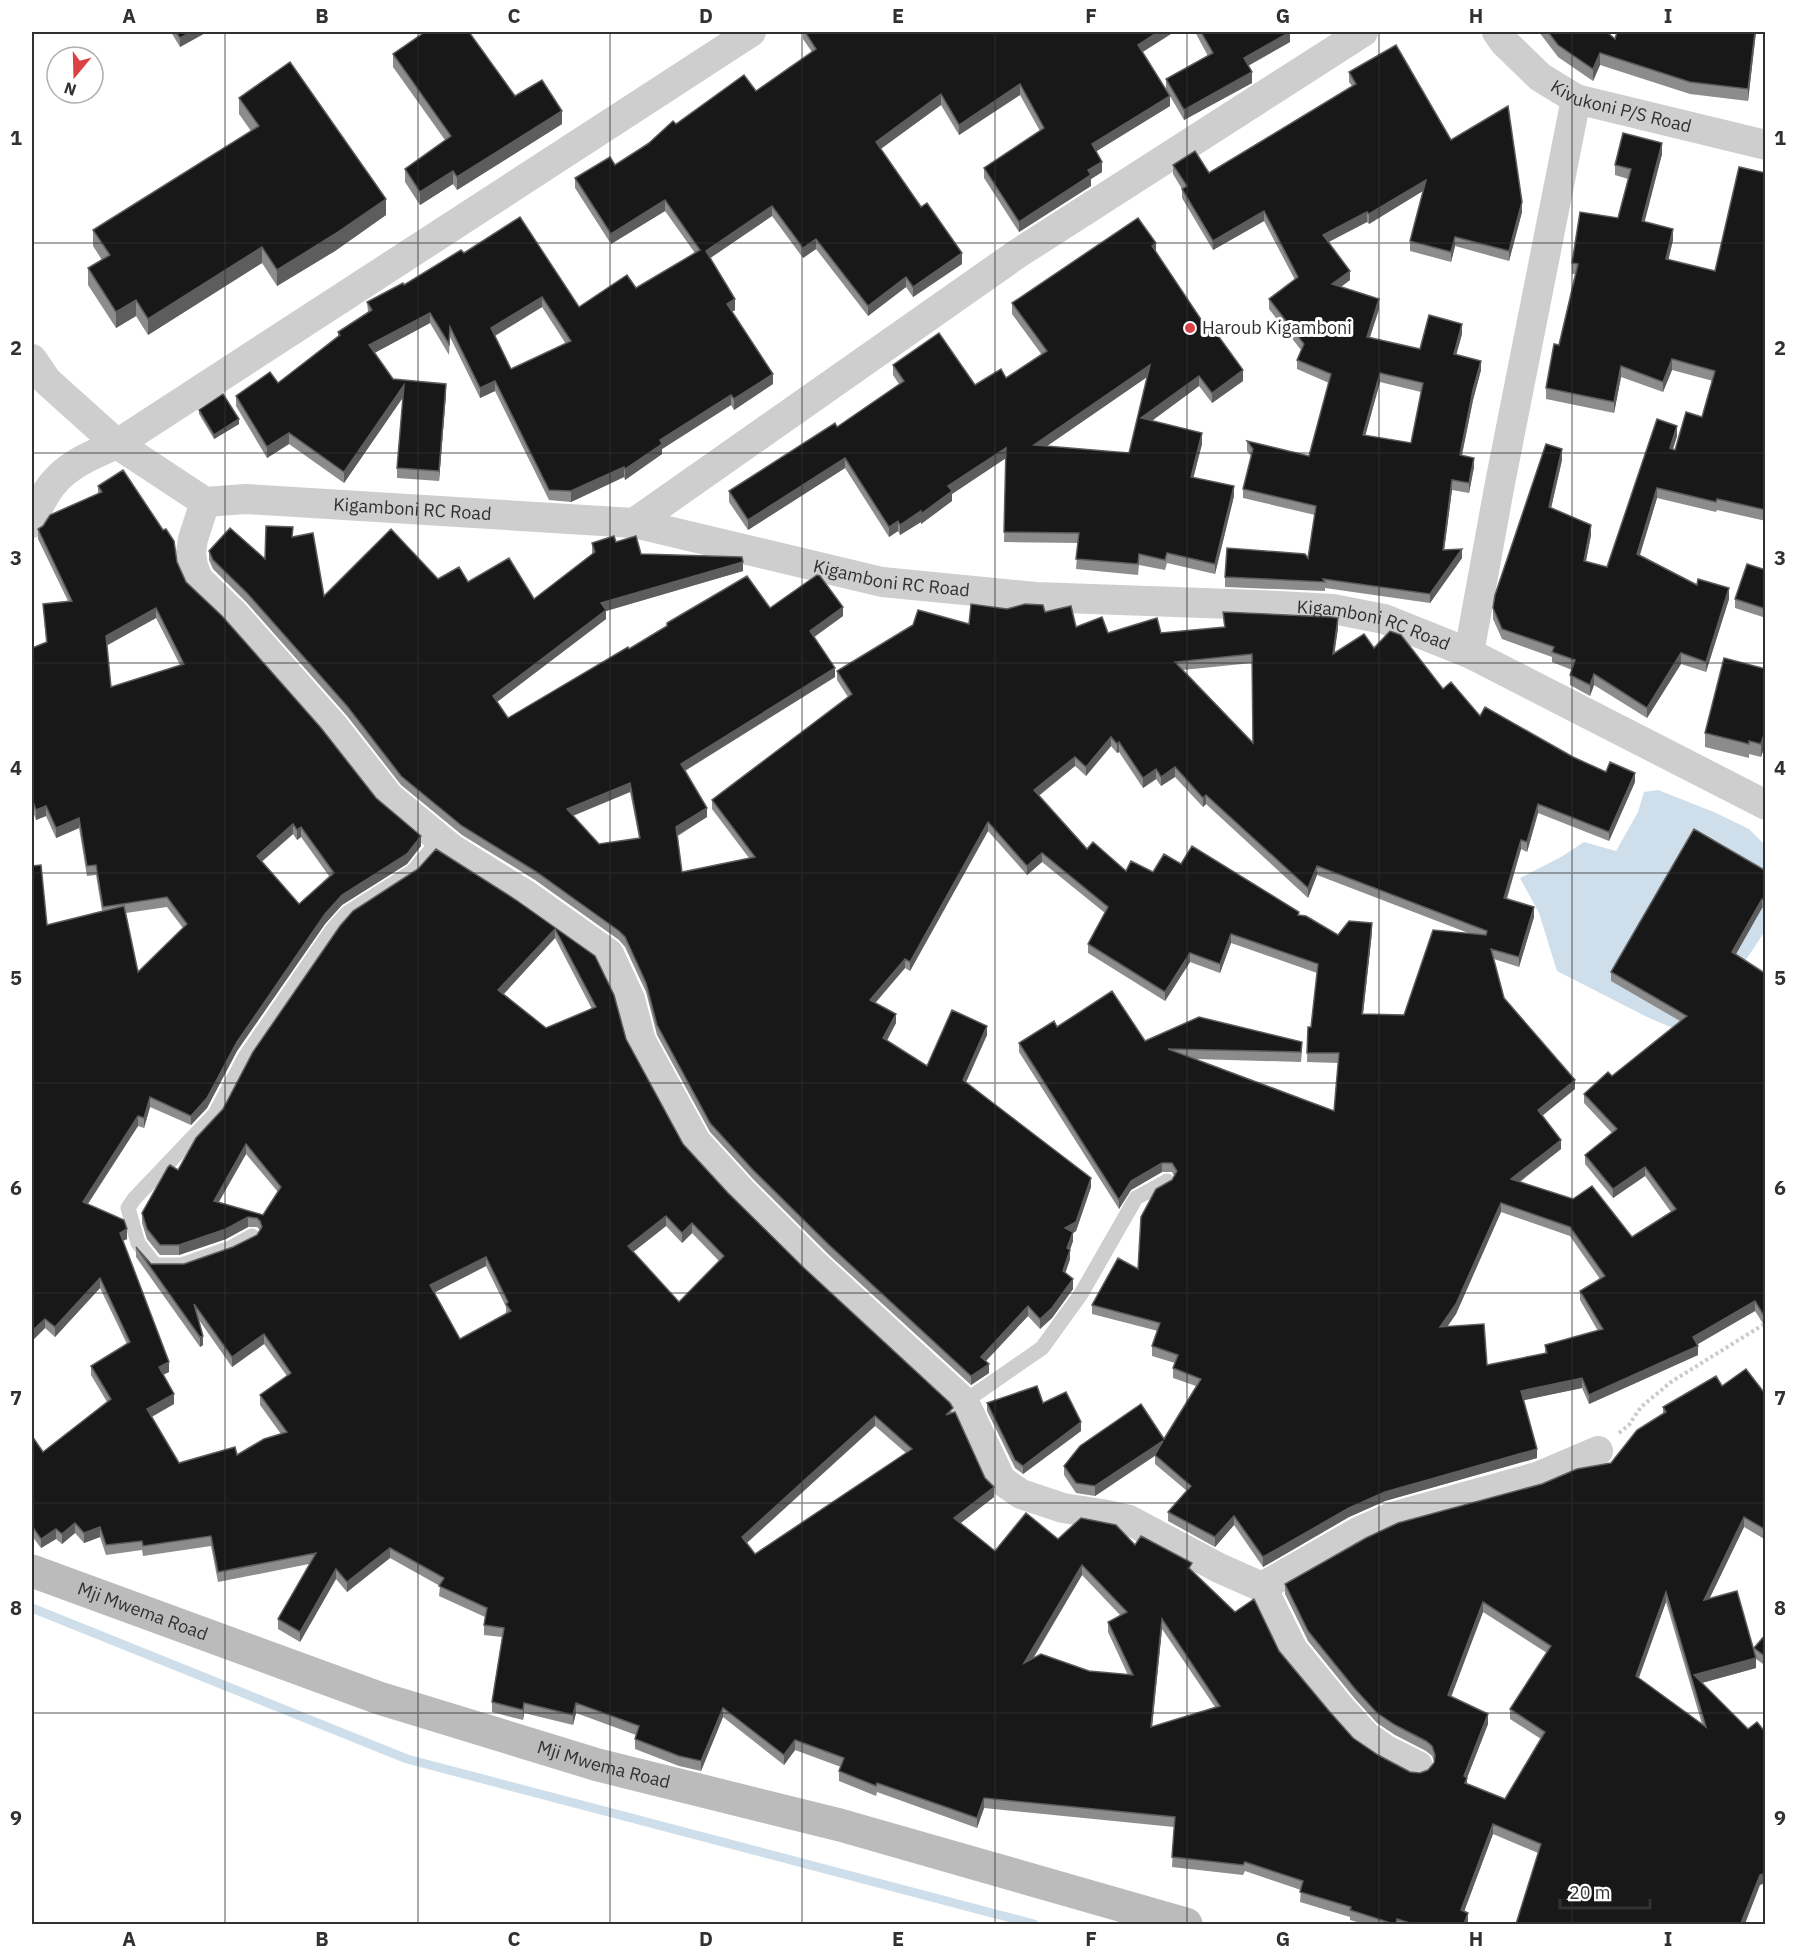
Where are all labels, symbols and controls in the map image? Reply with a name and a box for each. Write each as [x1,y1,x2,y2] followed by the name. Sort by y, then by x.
[122,2,136,29] text: A
[315,2,329,29] text: B
[507,2,521,29] text: C
[699,2,713,29] text: D
[892,2,904,29] text: E
[1085,2,1097,29] text: F
[1276,2,1290,29] text: G
[1469,2,1483,29] text: H
[1664,2,1672,29] text: I
[45,45,105,105] north arrow
[1547,74,1694,138] street label: Kivukoni P/S Road
[61,78,79,101] text: N
[10,124,22,151] text: 1
[1774,124,1786,151] text: 1
[1202,316,1352,339] place label: Haroub Kigamboni
[1183,321,1197,335] marker: Haroub Kigamboni
[10,334,22,361] text: 2
[1774,334,1786,361] text: 2
[333,492,492,525] street label: Kigamboni RC Road
[10,544,22,571] text: 3
[1774,544,1786,571] text: 3
[811,554,971,602] street label: Kigamboni RC Road
[1296,595,1454,655] street label: Kigamboni RC Road
[10,754,22,781] text: 4
[1774,754,1786,781] text: 4
[10,964,22,991] text: 5
[1774,964,1786,991] text: 5
[10,1174,22,1201] text: 6
[1774,1174,1786,1201] text: 6
[10,1384,22,1411] text: 7
[1774,1384,1786,1411] text: 7
[75,1577,211,1645] street label: Mji Mwema Road
[10,1594,22,1621] text: 8
[1774,1594,1786,1621] text: 8
[534,1735,673,1793] street label: Mji Mwema Road
[10,1804,22,1831] text: 9
[1774,1804,1786,1831] text: 9
[1560,1872,1650,1910] scale bar
[1569,1881,1611,1904] text: 20 m
[122,1925,136,1952] text: A
[315,1925,329,1952] text: B
[507,1925,521,1952] text: C
[699,1925,713,1952] text: D
[892,1925,904,1952] text: E
[1085,1925,1097,1952] text: F
[1276,1925,1290,1952] text: G
[1469,1925,1483,1952] text: H
[1664,1925,1672,1952] text: I

